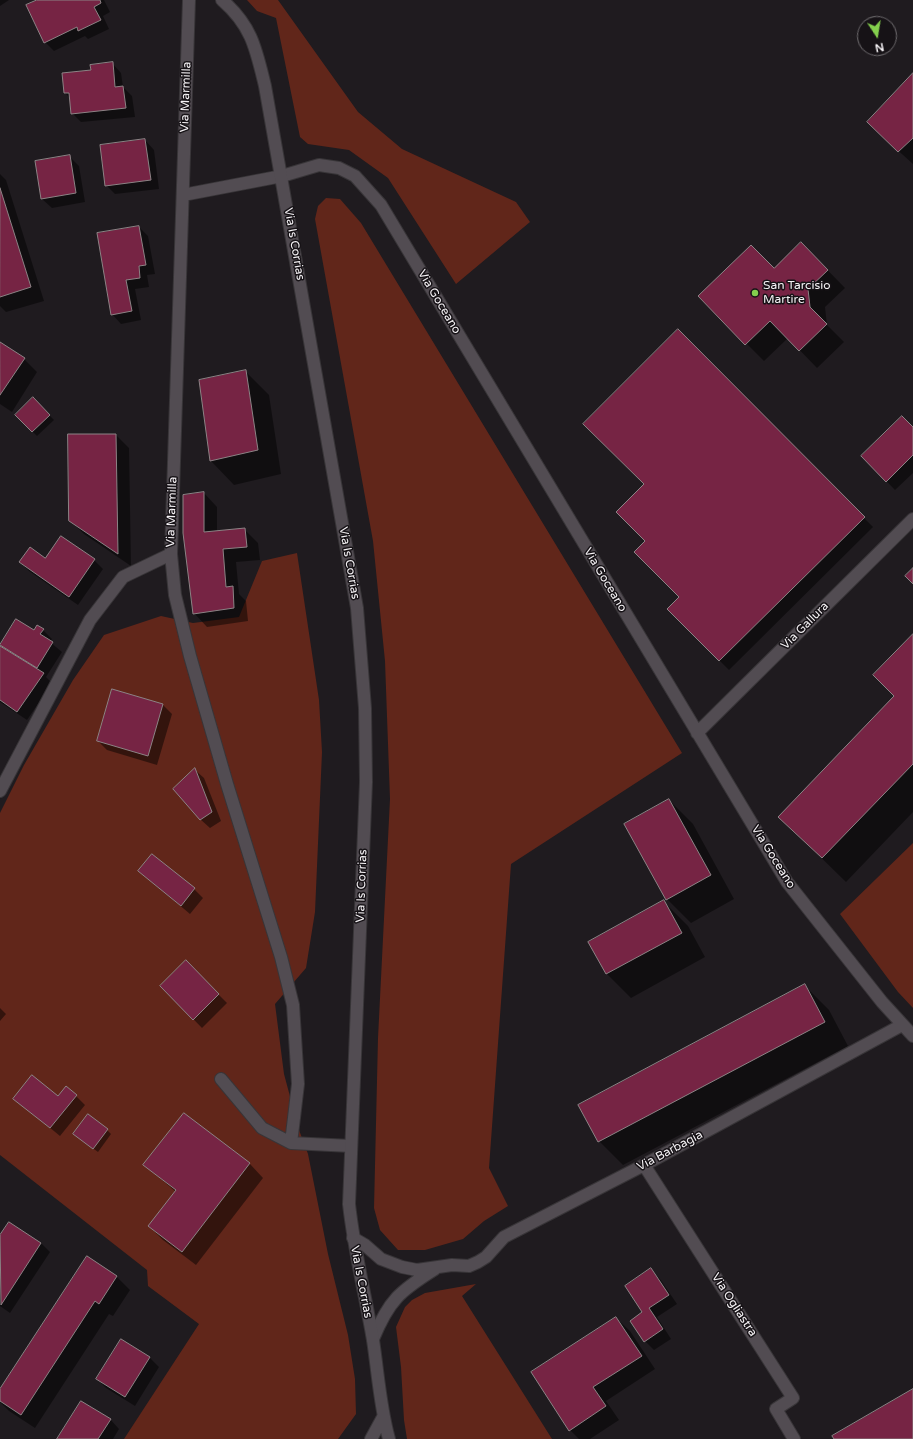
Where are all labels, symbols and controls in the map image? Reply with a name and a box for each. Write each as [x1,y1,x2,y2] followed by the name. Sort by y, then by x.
[857,16,897,56] north arrow
[874,40,885,55] text: N
[178,61,194,133] street label: Via Marmilla
[281,207,307,281] street label: Via Is Corrias
[414,267,464,337] street label: Via Goceano
[763,279,830,307] place label: San Tarcisio Martire
[750,288,760,298] marker: San Tarcisio Martire
[164,476,180,548] street label: Via Marmilla
[336,526,362,600] street label: Via Is Corrias
[580,545,630,615] street label: Via Goceano
[778,599,832,653] street label: Via Gallura
[748,823,798,891] street label: Via Goceano
[354,849,370,923] street label: Via Is Corrias
[635,1128,705,1174] street label: Via Barbagia
[347,1245,375,1319] street label: Via Is Corrias
[708,1271,760,1339] street label: Via Ogliastra

